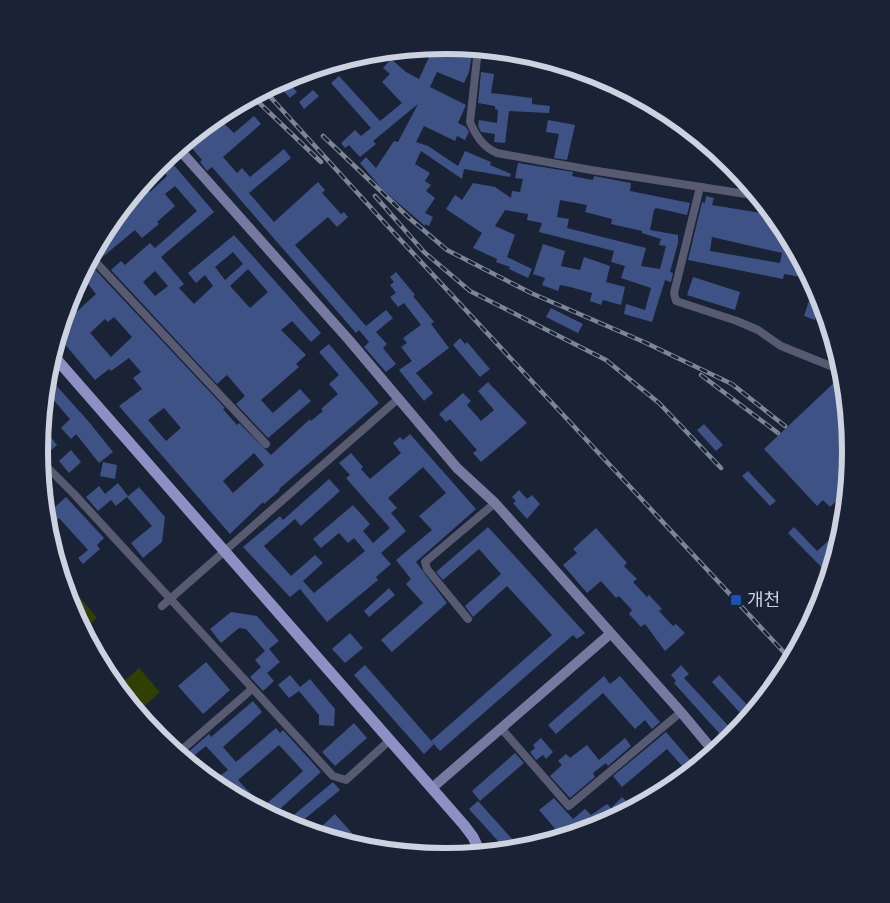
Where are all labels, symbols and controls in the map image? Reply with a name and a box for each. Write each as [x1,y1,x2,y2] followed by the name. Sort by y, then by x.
[747,589,780,611] place label: 개천
[729,593,743,607] marker: 개천

